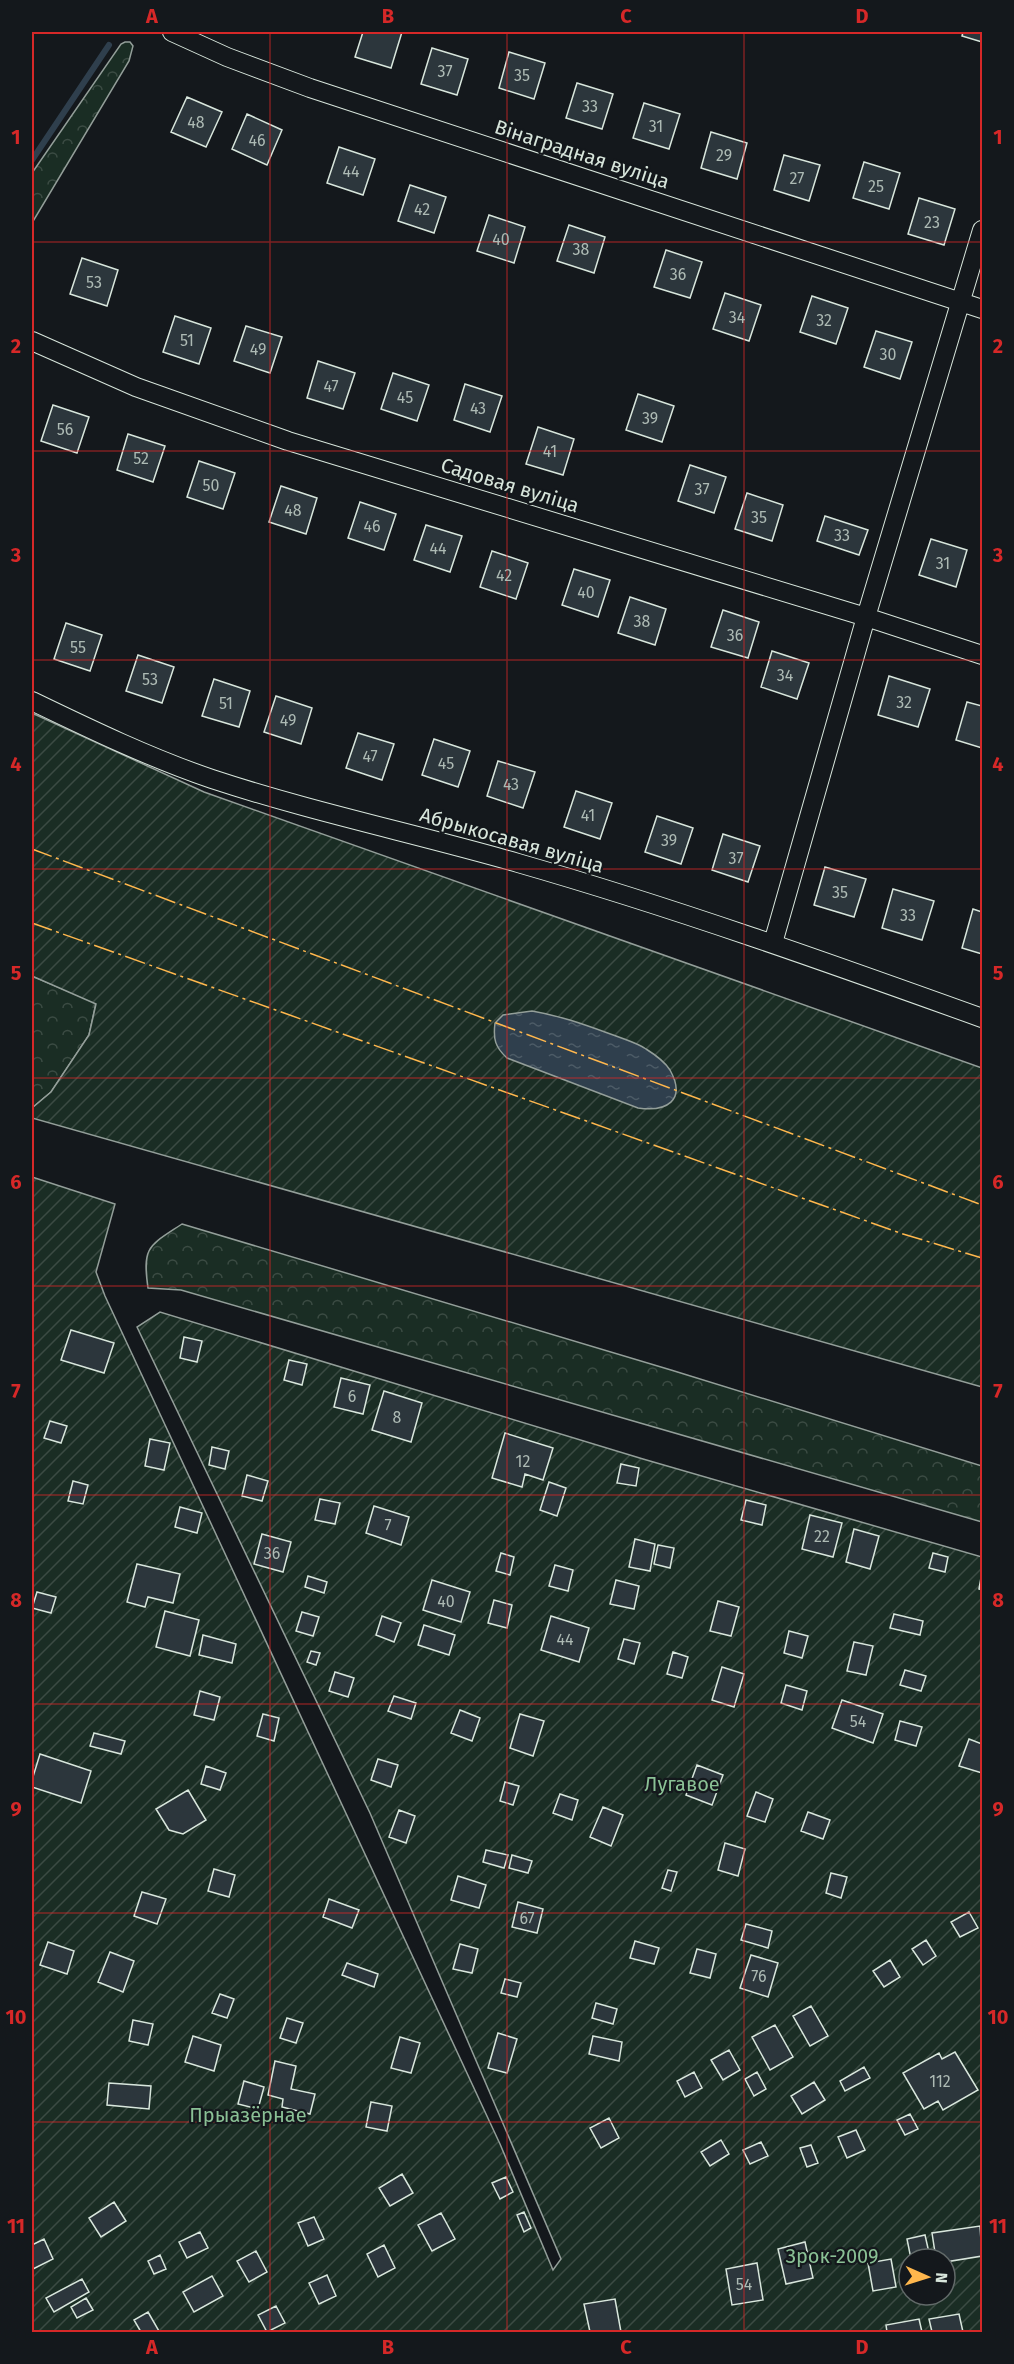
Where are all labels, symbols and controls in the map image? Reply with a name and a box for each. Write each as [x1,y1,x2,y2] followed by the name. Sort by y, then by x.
[145,4,159,28] text: A
[382,4,394,28] text: B
[620,4,632,28] text: C
[855,4,869,28] text: D
[437,62,453,81] house number: 37
[514,66,530,85] house number: 35
[582,97,598,116] house number: 33
[187,113,205,132] house number: 48
[492,114,672,194] street label: Вінаградная вуліца
[649,117,663,136] house number: 31
[11,125,21,149] text: 1
[993,125,1003,149] text: 1
[248,131,266,150] house number: 46
[716,146,732,165] house number: 29
[342,162,360,181] house number: 44
[790,169,804,188] house number: 27
[868,177,884,196] house number: 25
[414,200,430,219] house number: 42
[924,213,940,232] house number: 23
[492,230,510,249] house number: 40
[573,240,590,259] house number: 38
[670,265,686,284] house number: 36
[86,273,102,292] house number: 53
[729,308,746,327] house number: 34
[816,311,832,330] house number: 32
[180,331,194,350] house number: 51
[11,334,21,358] text: 2
[993,334,1003,358] text: 2
[250,340,266,359] house number: 49
[880,345,897,364] house number: 30
[323,377,339,396] house number: 47
[397,388,413,407] house number: 45
[470,399,486,418] house number: 43
[642,409,658,428] house number: 39
[57,420,73,439] house number: 56
[543,442,557,461] house number: 41
[133,449,149,468] house number: 52
[438,453,582,517] street label: Садовая вуліца
[203,476,220,495] house number: 50
[694,480,710,499] house number: 37
[284,501,302,520] house number: 48
[751,508,767,527] house number: 35
[363,517,381,536] house number: 46
[834,526,850,545] house number: 33
[429,539,447,558] house number: 44
[10,543,21,567] text: 3
[992,543,1003,567] text: 3
[936,554,950,573] house number: 31
[496,566,512,585] house number: 42
[577,583,595,602] house number: 40
[634,612,651,631] house number: 38
[727,626,743,645] house number: 36
[70,638,86,657] house number: 55
[777,666,794,685] house number: 34
[142,670,158,689] house number: 53
[896,693,912,712] house number: 32
[219,694,233,713] house number: 51
[280,711,296,730] house number: 49
[362,747,378,766] house number: 47
[10,752,22,776] text: 4
[992,752,1004,776] text: 4
[438,754,454,773] house number: 45
[503,775,519,794] house number: 43
[417,802,607,878] street label: Абрыкосавая вуліца
[581,806,595,825] house number: 41
[661,831,677,850] house number: 39
[728,849,744,868] house number: 37
[832,883,848,902] house number: 35
[900,906,916,925] house number: 33
[11,961,22,985] text: 5
[993,961,1004,985] text: 5
[10,1170,22,1194] text: 6
[992,1170,1004,1194] text: 6
[11,1379,21,1403] text: 7
[993,1379,1003,1403] text: 7
[348,1387,356,1406] house number: 6
[393,1408,402,1427] house number: 8
[516,1452,530,1471] house number: 12
[384,1516,392,1535] house number: 7
[814,1527,830,1546] house number: 22
[264,1544,280,1563] house number: 36
[10,1588,22,1612] text: 8
[992,1588,1004,1612] text: 8
[437,1592,455,1611] house number: 40
[556,1630,574,1649] house number: 44
[850,1712,867,1731] house number: 54
[644,1772,720,1796] park label: Лугавое
[10,1797,22,1821] text: 9
[992,1797,1004,1821] text: 9
[519,1909,535,1928] house number: 67
[751,1967,767,1986] house number: 76
[6,2005,26,2029] text: 10
[988,2005,1008,2029] text: 10
[929,2072,951,2091] house number: 112
[189,2103,307,2127] park label: Прыазёрнае
[7,2214,25,2238] text: 11
[989,2214,1007,2238] text: 11
[785,2244,879,2268] park label: Зрок-2009
[897,2247,957,2307] north arrow
[932,2272,951,2284] text: N
[736,2275,753,2294] house number: 54
[145,2335,159,2359] text: A
[382,2335,394,2359] text: B
[620,2335,632,2359] text: C
[855,2335,869,2359] text: D

